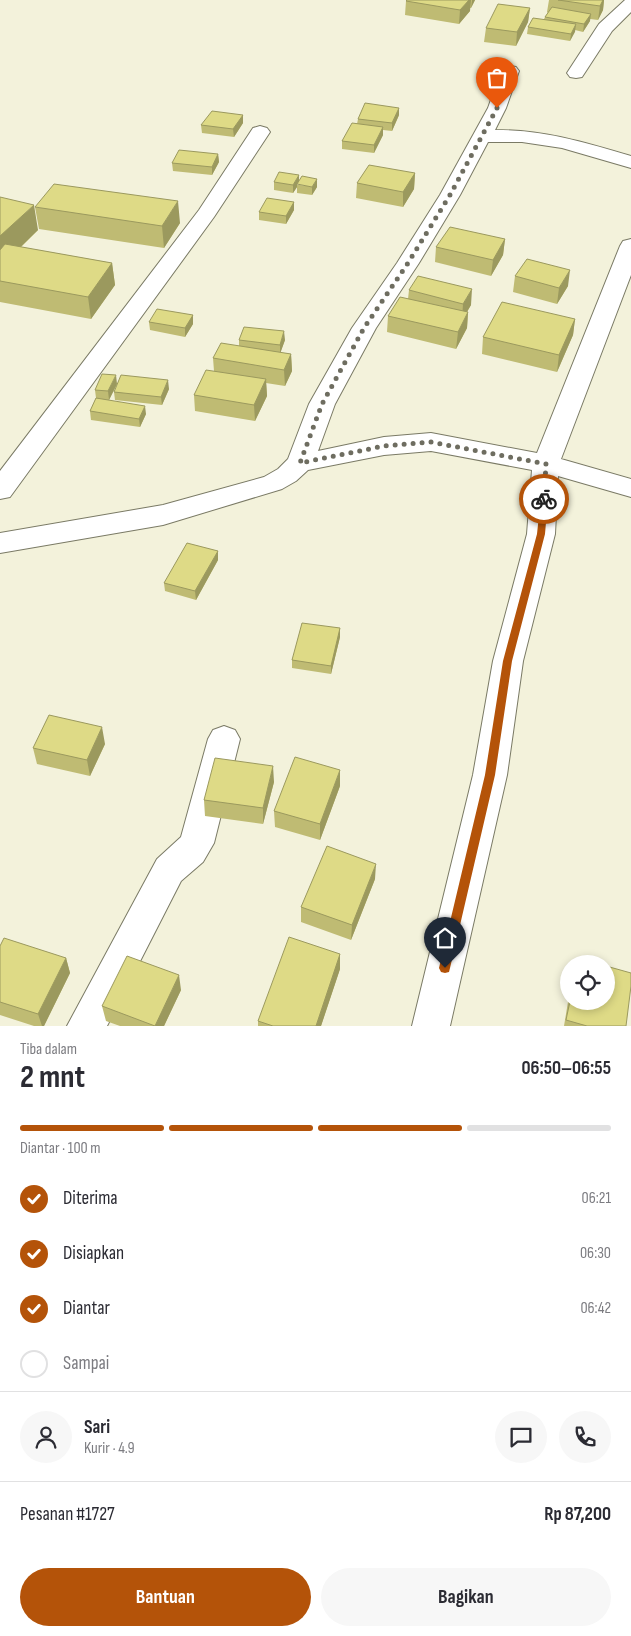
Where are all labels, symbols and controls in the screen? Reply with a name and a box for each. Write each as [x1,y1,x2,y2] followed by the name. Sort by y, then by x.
[476,57,518,108] pin
[483,64,511,92] icon: bag
[519,474,569,524] courier
[530,485,558,513] icon: bike
[424,917,466,968] pin
[431,924,459,952] icon: home
[560,955,615,1010] map controls
[560,955,615,1010] button: locate
[20,1040,77,1059] text: Tiba dalam
[521,1057,611,1080] text: 06:50–06:55
[20,1058,85,1097] text: 2 mnt
[20,1139,100,1158] text: Diantar · 100 m
[20,1185,48,1213] icon: check
[63,1187,118,1210] text: Diterima
[582,1189,611,1208] text: 06:21
[20,1240,48,1268] icon: check
[63,1242,124,1265] text: Disiapkan
[580,1244,611,1263] text: 06:30
[20,1295,48,1323] icon: check
[63,1297,110,1320] text: Diantar
[580,1299,611,1318] text: 06:42
[63,1352,109,1375] text: Sampai
[20,1411,72,1463] button: person
[495,1411,547,1463] button: chat
[559,1411,611,1463] button: phone
[84,1416,110,1439] text: Sari
[84,1439,135,1458] text: Kurir · 4.9
[20,1503,115,1526] text: Pesanan #1727
[544,1503,611,1526] text: Rp 87,200
[20,1568,311,1626] button: Bantuan
[321,1568,611,1626] button: Bagikan

